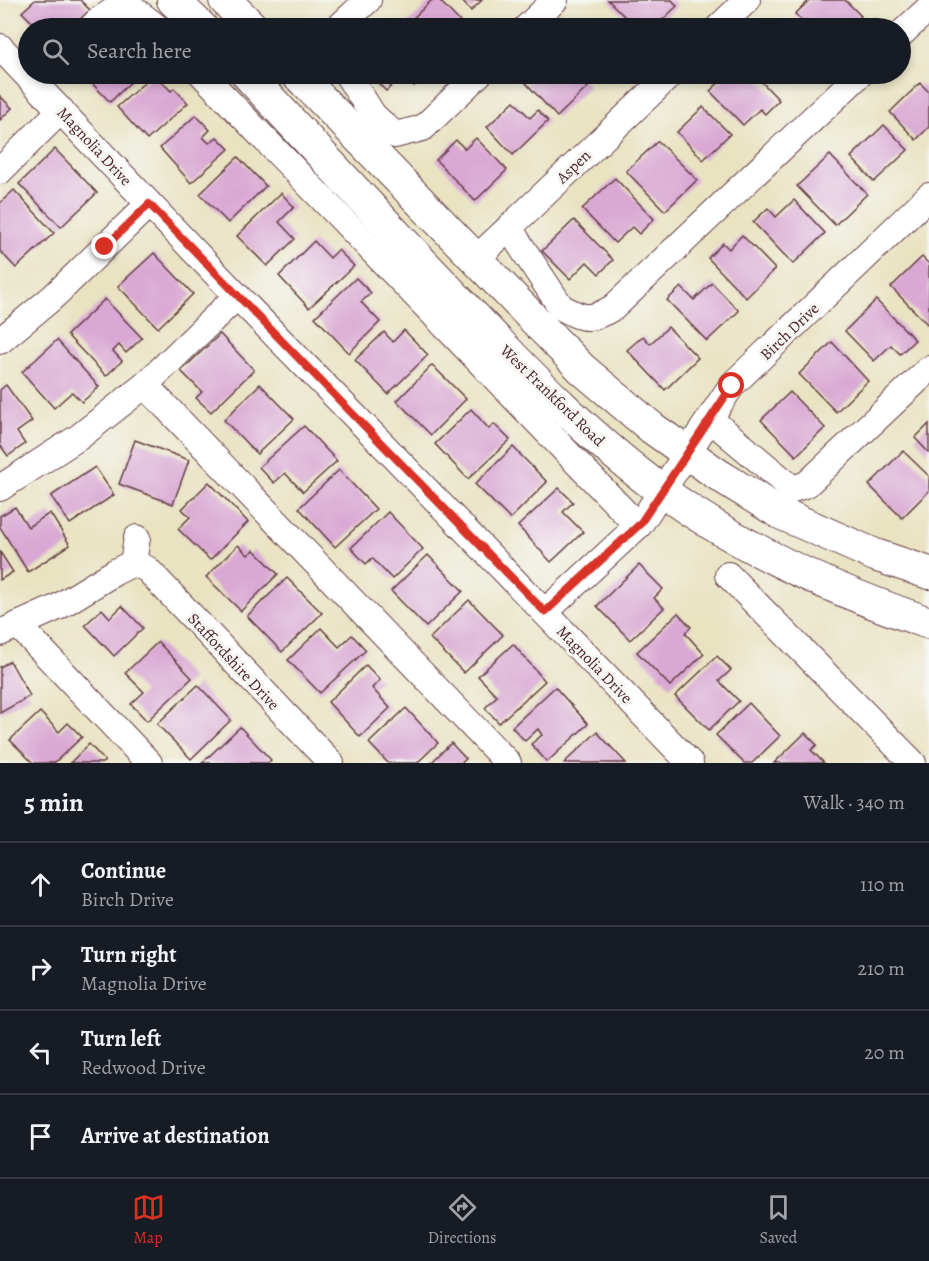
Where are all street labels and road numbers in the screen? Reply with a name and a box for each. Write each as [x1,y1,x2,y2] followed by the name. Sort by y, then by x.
[52,102,137,191] street label: Magnolia Drive
[551,145,596,189] street label: Aspen
[755,298,824,365] street label: Birch Drive
[494,339,610,452] street label: West Frankford Road
[183,608,284,715] street label: Staffordshire Drive
[551,621,637,709] street label: Magnolia Drive

